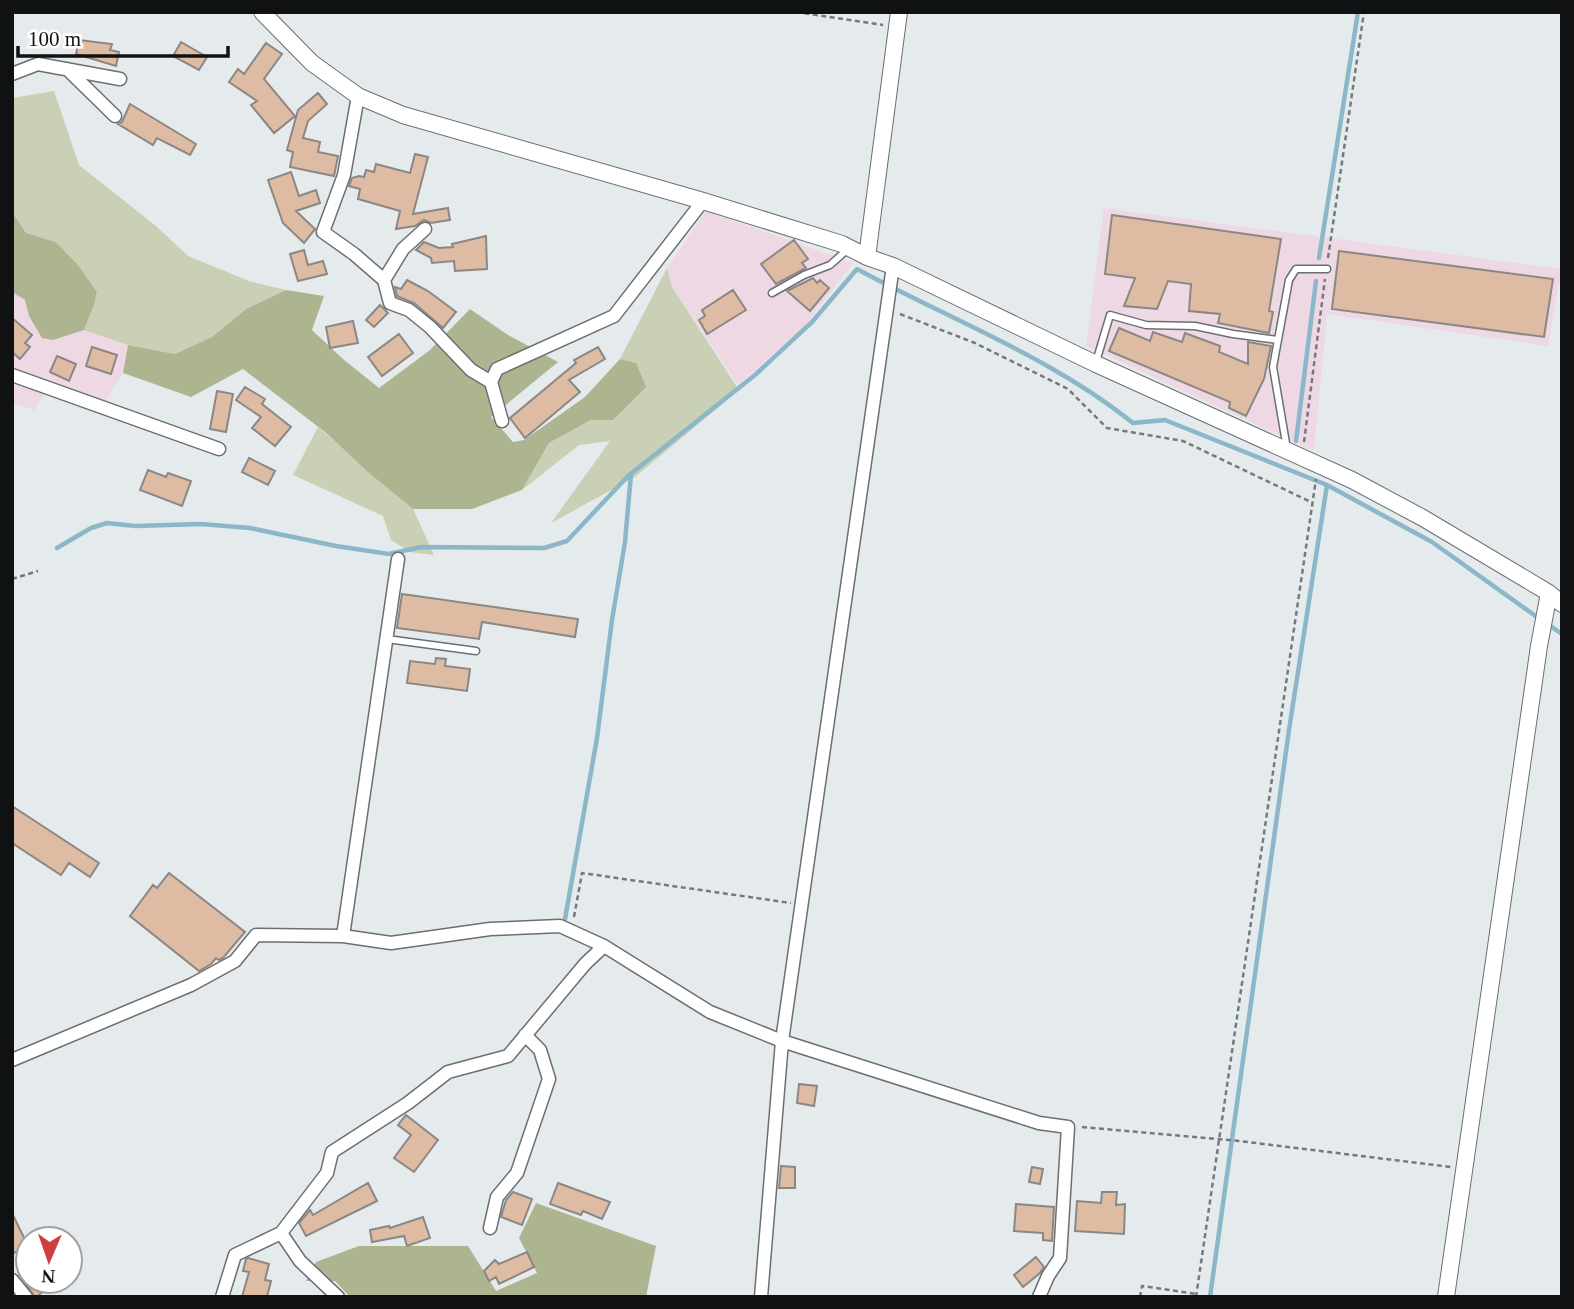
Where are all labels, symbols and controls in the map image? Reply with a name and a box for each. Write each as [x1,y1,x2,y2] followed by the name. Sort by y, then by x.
[18,14,228,58] scale bar
[28,27,81,51] text: 100 m
[14,1225,84,1295] north arrow
[41,1266,56,1287] text: N

